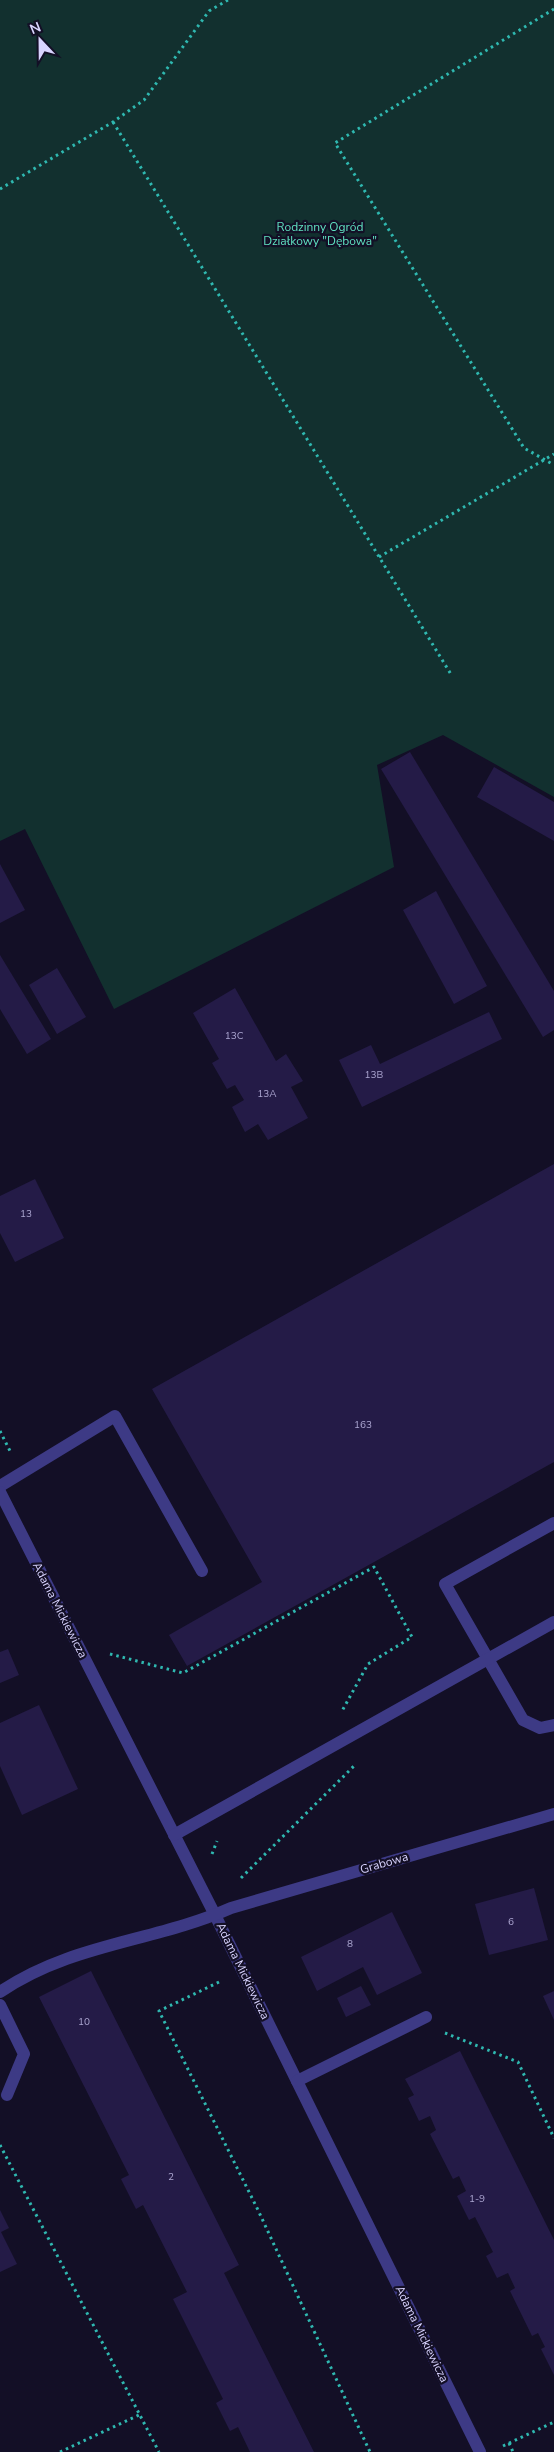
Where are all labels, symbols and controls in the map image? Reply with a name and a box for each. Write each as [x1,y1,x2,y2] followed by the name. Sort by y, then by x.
[15,15,65,65] north arrow
[27,18,44,39] text: N
[263,219,377,249] park label: Rodzinny Ogród Działkowy "Dębowa"
[225,1029,244,1043] house number: 13C
[365,1068,384,1082] house number: 13B
[257,1087,277,1101] house number: 13A
[20,1207,32,1221] house number: 13
[354,1418,372,1432] house number: 163
[29,1559,91,1661] street label: Adama Mickiewicza
[358,1849,410,1877] street label: Grabowa
[508,1915,514,1929] house number: 6
[213,1920,273,2022] street label: Adama Mickiewicza
[347,1937,353,1951] house number: 8
[78,2015,90,2029] house number: 10
[168,2170,174,2184] house number: 2
[469,2192,485,2206] house number: 1-9
[392,2283,452,2385] street label: Adama Mickiewicza

